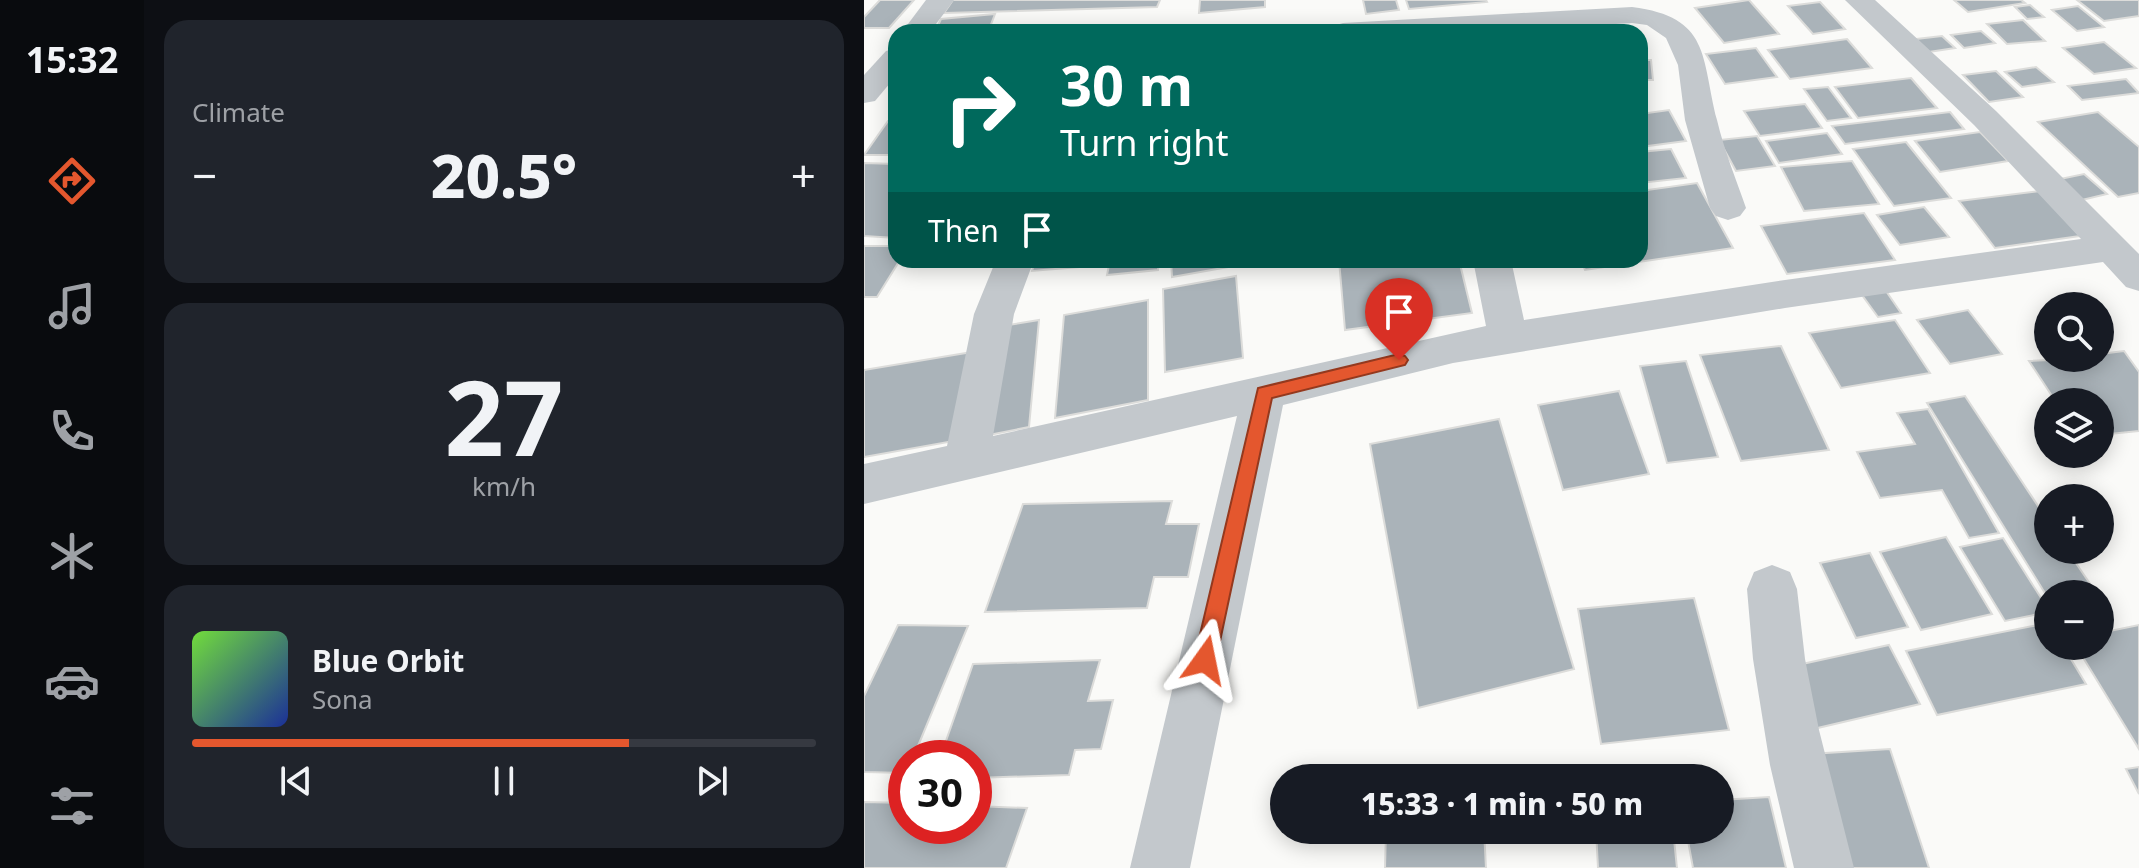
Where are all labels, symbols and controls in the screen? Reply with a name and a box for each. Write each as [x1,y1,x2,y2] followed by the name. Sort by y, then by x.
[26,35,118,84] text: 15:32
[1060,46,1193,122] text: 30 m
[928,56,1032,160] icon: right
[192,94,285,130] text: Climate
[1060,118,1228,167] text: Turn right
[431,134,577,216] text: 20.5°
[192,145,217,205] text: −
[791,145,816,205] text: +
[44,153,100,209] icon: directions
[1015,208,1059,252] icon: arrive
[928,210,999,251] text: Then
[44,278,100,334] icon: music
[1365,278,1433,360] pin
[1377,290,1421,334] icon: arrive
[2034,292,2114,660] map controls
[2034,292,2114,372] button: search
[445,345,563,486] text: 27
[2034,388,2114,468] button: layers
[44,403,100,459] icon: phone
[472,468,536,504] text: km/h
[2034,484,2114,564] button: +
[44,528,100,584] icon: climate
[2034,580,2114,660] button: −
[1163,618,1247,702] position arrow
[312,640,464,681] text: Blue Orbit
[44,653,100,709] icon: car
[312,681,373,717] text: Sona
[888,740,992,844] speed limit sign: 30
[274,759,318,803] icon: previous
[482,759,526,803] icon: pause
[690,759,734,803] icon: next
[44,778,100,834] icon: filters
[1361,783,1643,824] text: 15:33 · 1 min · 50 m

